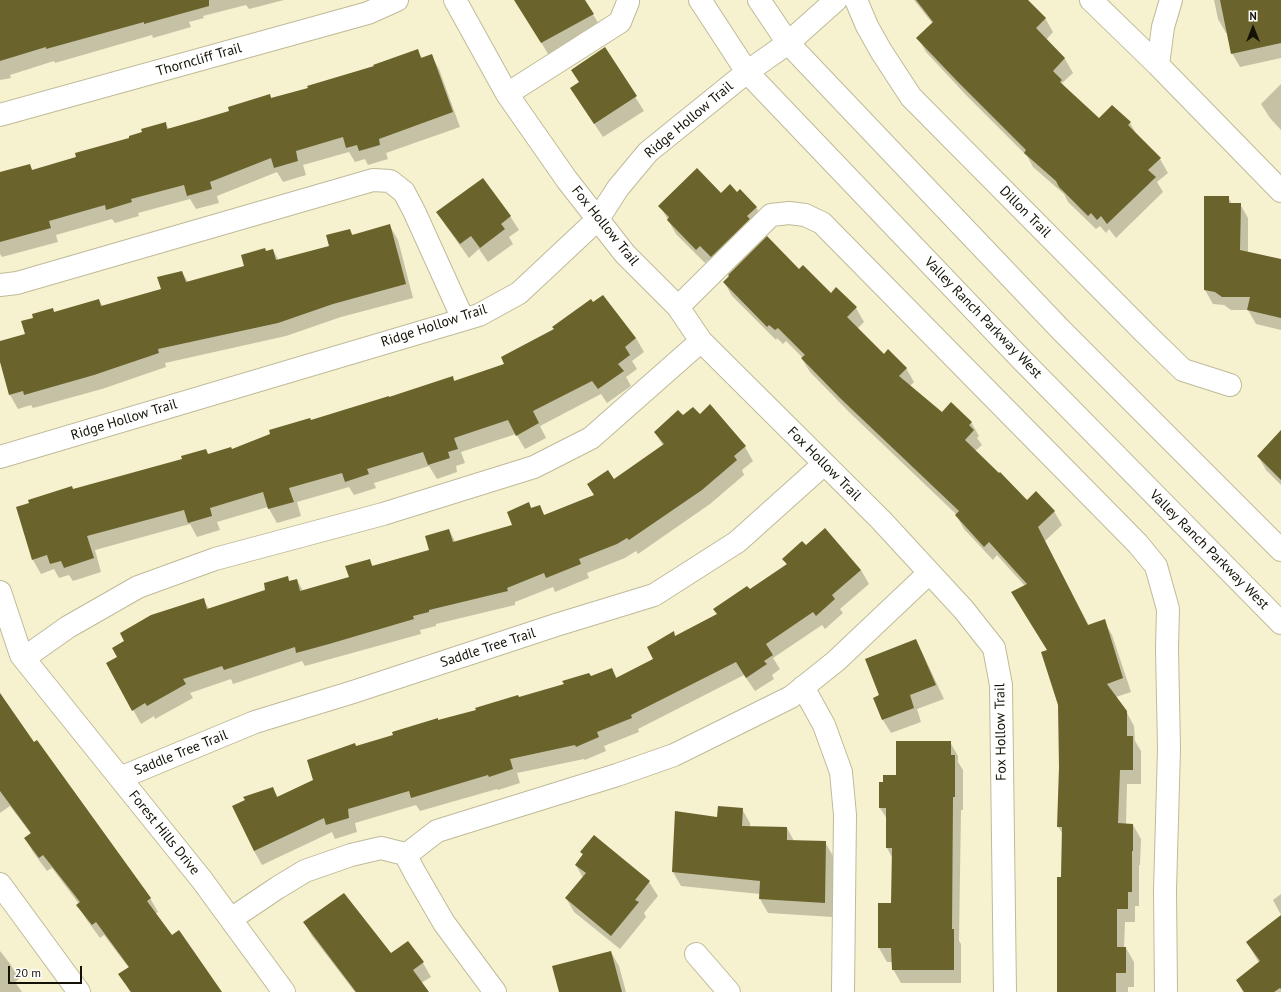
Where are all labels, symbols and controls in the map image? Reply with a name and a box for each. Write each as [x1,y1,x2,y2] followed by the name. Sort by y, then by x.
[1233,8,1273,48] north arrow
[1249,9,1257,23] text: N
[154,40,244,80] street label: Thorncliff Trail
[641,78,737,162] street label: Ridge Hollow Trail
[568,183,642,269] street label: Fox Hollow Trail
[996,183,1054,241] street label: Dillon Trail
[921,254,1045,382] street label: Valley Ranch Parkway West
[379,301,489,351] street label: Ridge Hollow Trail
[69,396,179,444] street label: Ridge Hollow Trail
[784,424,864,504] street label: Fox Hollow Trail
[1146,487,1272,613] street label: Valley Ranch Parkway West
[438,625,538,671] street label: Saddle Tree Trail
[992,683,1010,781] street label: Fox Hollow Trail
[132,727,230,779] street label: Saddle Tree Trail
[125,788,203,878] street label: Forest Hills Drive
[10,958,84,984] scale bar
[15,965,41,980] text: 20 m

